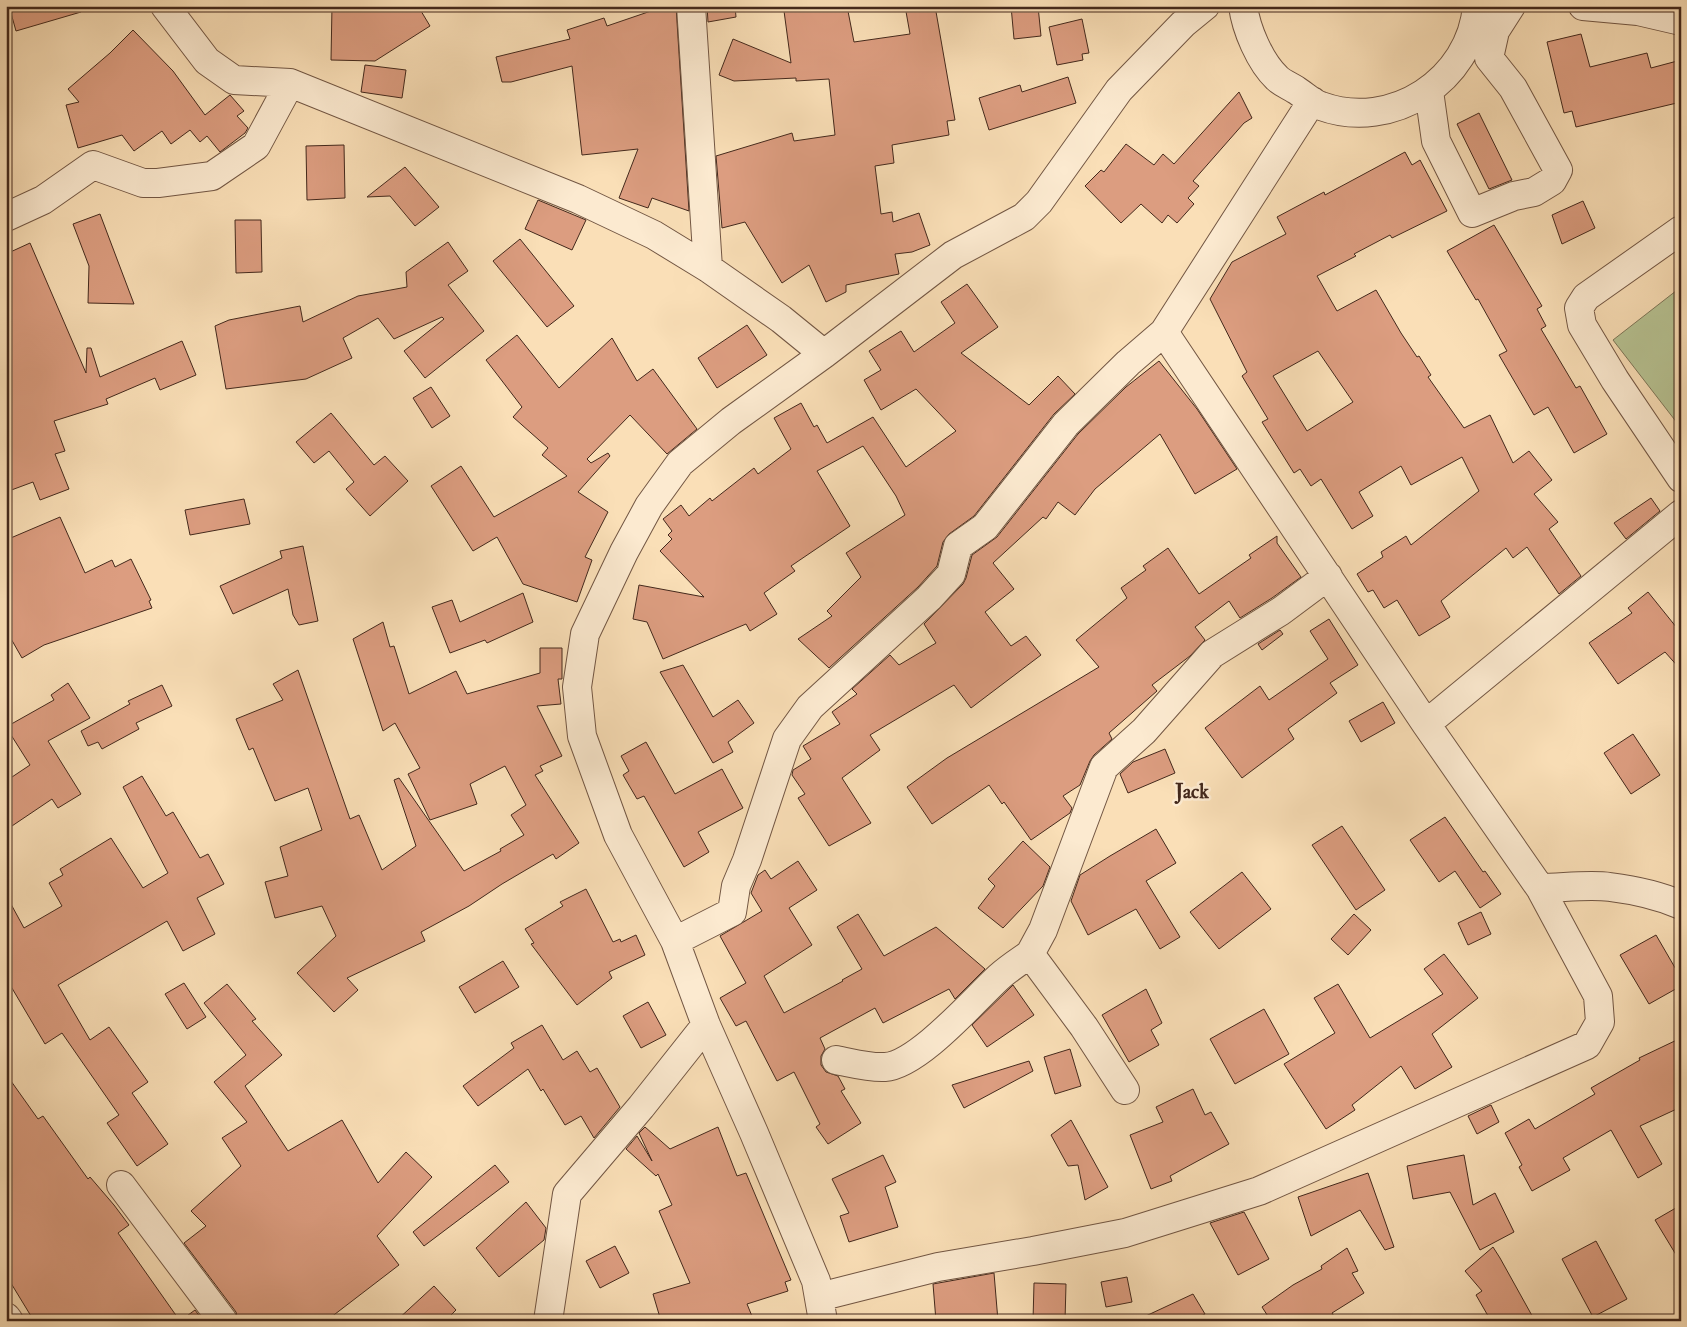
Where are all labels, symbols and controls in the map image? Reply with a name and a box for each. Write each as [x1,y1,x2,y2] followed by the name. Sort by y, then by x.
[1174,779,1209,804] district label: Jack

